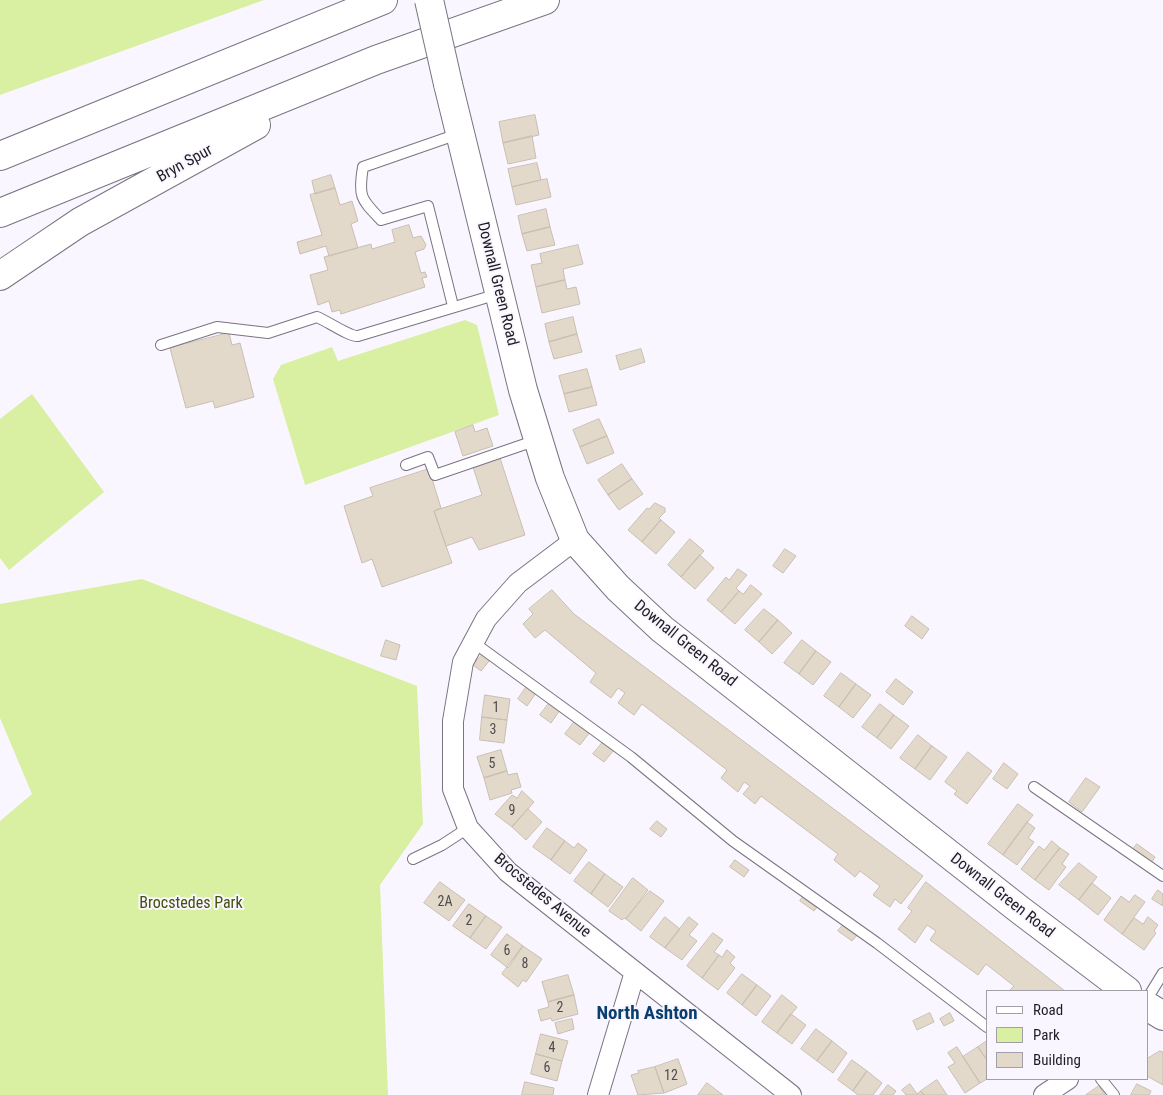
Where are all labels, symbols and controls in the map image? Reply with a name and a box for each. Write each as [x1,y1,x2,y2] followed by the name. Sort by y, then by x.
[154,141,216,187] street label: Bryn Spur
[472,220,522,348] street label: Downall Green Road
[630,597,740,691] street label: Downall Green Road
[493,700,499,716] house number: 1
[490,722,496,738] house number: 3
[489,756,495,772] house number: 5
[509,803,515,819] house number: 9
[946,849,1058,943] street label: Downall Green Road
[490,850,594,942] street label: Brocstedes Avenue
[139,894,243,914] park label: Brocstedes Park
[438,894,452,910] house number: 2A
[466,913,472,929] house number: 2
[504,943,510,959] house number: 6
[522,956,528,972] house number: 8
[986,990,1148,1080] legend
[557,1000,563,1016] house number: 2
[1033,1001,1063,1019] text: Road
[596,1003,698,1025] district label: North Ashton
[1033,1026,1060,1044] text: Park
[549,1040,555,1056] house number: 4
[1033,1051,1081,1069] text: Building
[544,1060,550,1076] house number: 6
[664,1068,678,1084] house number: 12

